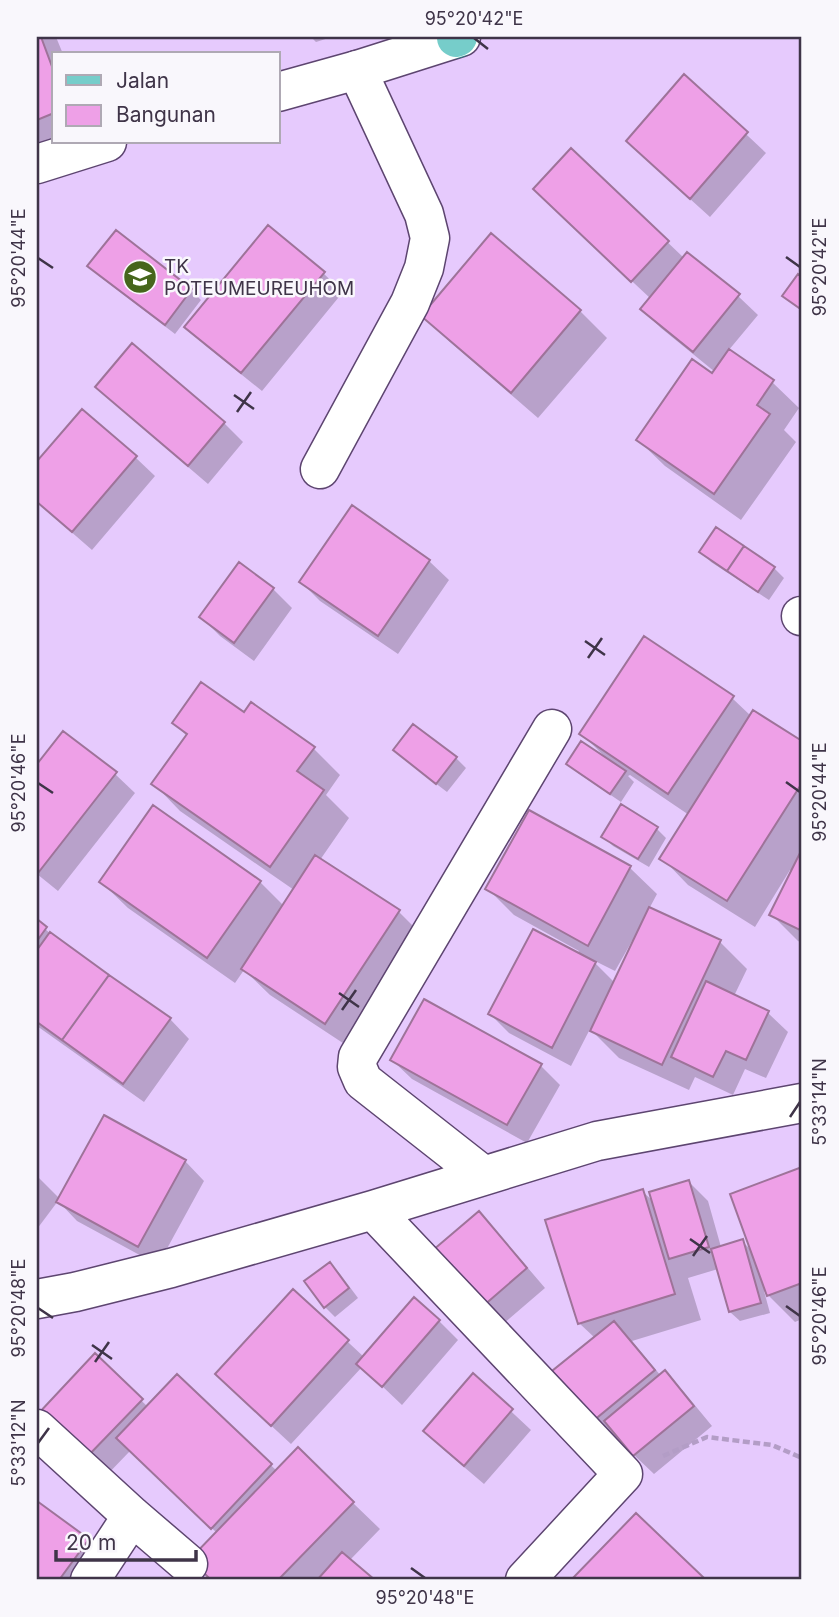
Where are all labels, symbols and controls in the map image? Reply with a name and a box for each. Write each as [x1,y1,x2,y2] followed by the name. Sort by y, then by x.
[425,8,523,29] text: 95°20'42"E
[52,52,280,144] legend
[116,68,169,93] text: Jalan
[116,102,216,127] text: Bangunan
[8,208,29,308] text: 95°20'44"E
[809,218,830,316] text: 95°20'42"E
[164,255,354,300] place label: TK POTEUMEUREUHOM
[121,258,159,296] school or university icon: TK POTEUMEUREUHOM
[8,734,29,832] text: 95°20'46"E
[809,742,830,842] text: 95°20'44"E
[809,1058,830,1146] text: 5°33'14"N
[8,1259,29,1357] text: 95°20'48"E
[809,1267,830,1365] text: 95°20'46"E
[8,1399,29,1487] text: 5°33'12"N
[56,1519,196,1563] scale bar
[66,1530,116,1555] text: 20 m
[376,1587,474,1608] text: 95°20'48"E

